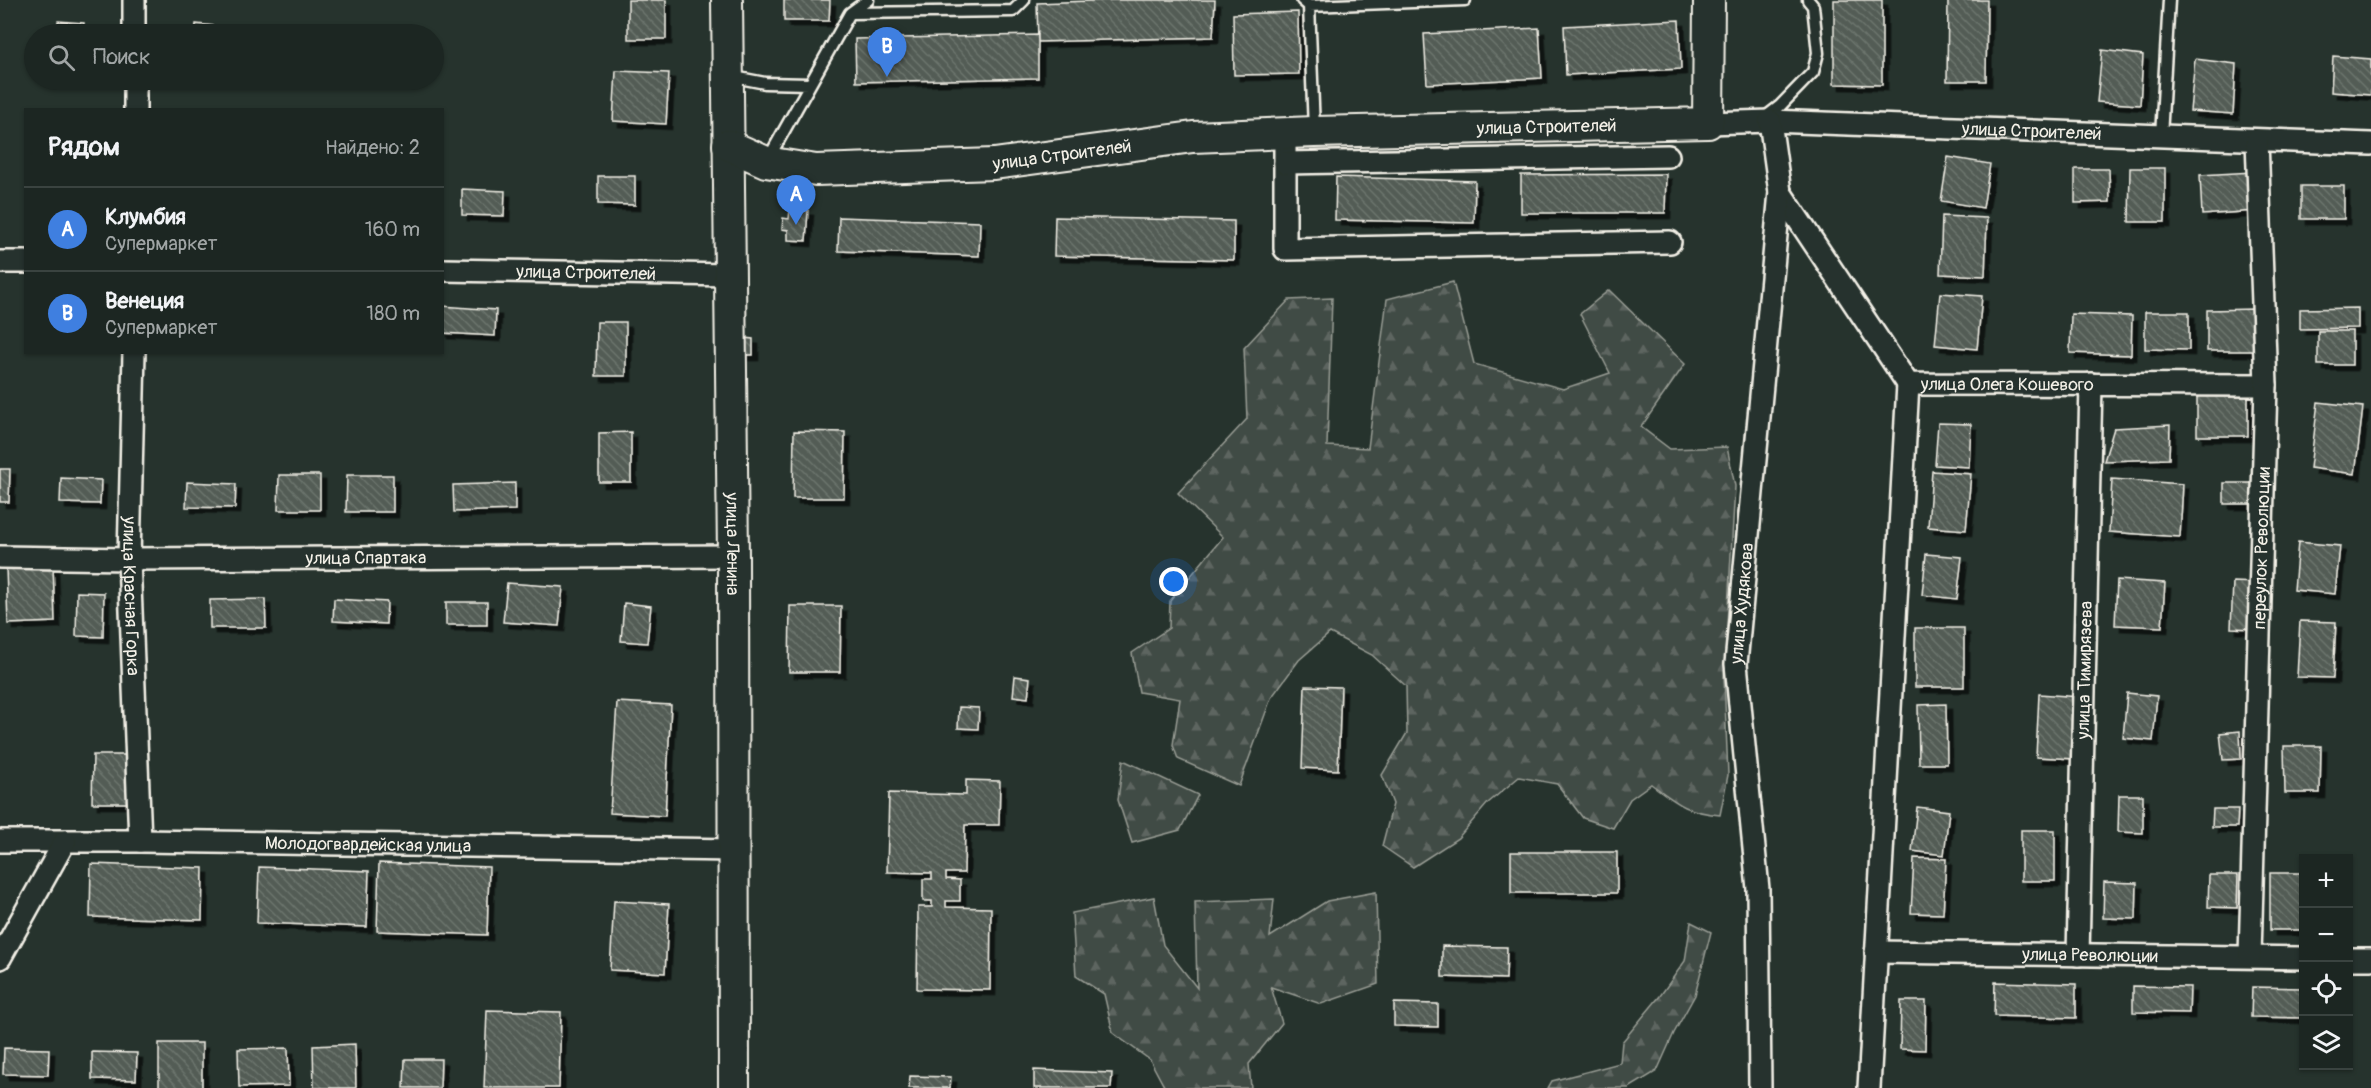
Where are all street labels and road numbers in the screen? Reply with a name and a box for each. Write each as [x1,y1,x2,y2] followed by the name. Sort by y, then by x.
[1475,114,1617,140] street label: улица Строителей
[1960,117,2102,146] street label: улица Строителей
[990,134,1133,176] street label: улица Строителей
[515,260,656,286] street label: улица Строителей
[1920,373,2094,397] street label: улица Олега Кошевого
[2248,467,2276,630] street label: переулок Революции
[720,491,744,595] street label: улица Ленина
[117,515,145,676] street label: улица Красная Горка
[1725,542,1759,666] street label: улица Худякова
[304,547,427,570] street label: улица Спартака
[2072,601,2098,741] street label: улица Тимирязева
[265,832,471,858] street label: Молодогвардейская улица
[2021,943,2158,968] street label: улица Революции

